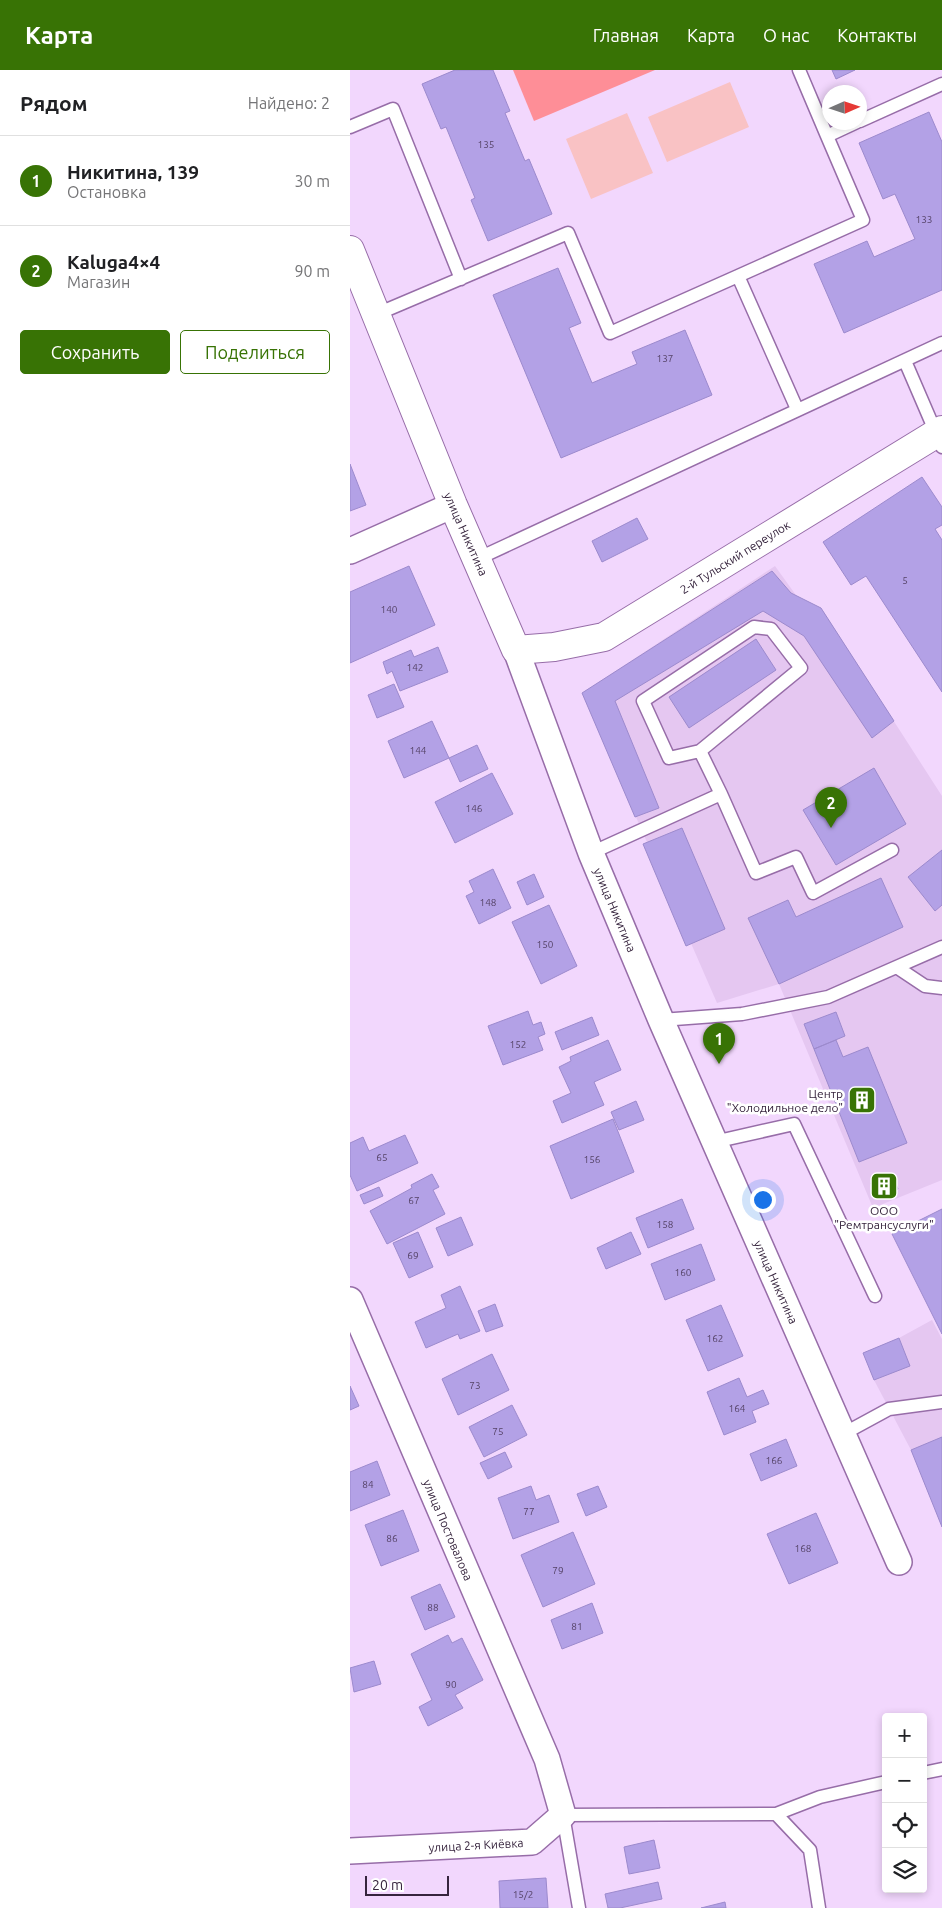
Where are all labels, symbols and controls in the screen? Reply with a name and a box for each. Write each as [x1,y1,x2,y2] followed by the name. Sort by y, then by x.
[25,22,93,49] text: Карта
[593,25,659,45] text: Главная
[687,25,735,45] text: Карта
[763,25,809,45] text: О нас
[837,25,917,45] text: Контакты
[822,85,867,130] north arrow
[20,91,88,115] text: Рядом
[248,94,330,112] text: Найдено: 2
[478,139,494,150] house number: 135
[67,161,199,183] text: Никитина, 139
[31,172,41,190] text: 1
[294,172,330,190] text: 30 m
[67,183,146,201] text: Остановка
[916,214,932,225] house number: 133
[67,251,160,273] text: Kaluga4×4
[31,262,41,280] text: 2
[294,262,330,280] text: 90 m
[67,273,130,291] text: Магазин
[20,330,170,374] button: Сохранить
[180,330,330,374] button: Поделиться
[657,353,673,364] house number: 137
[442,490,490,578] street label: улица Никитина
[678,518,792,596] street label: 2-й Тульский переулок
[902,575,908,586] house number: 5
[381,604,398,615] house number: 140
[407,662,423,673] house number: 142
[410,745,427,756] house number: 144
[815,787,847,828] pin: 2
[466,803,483,814] house number: 146
[591,866,639,954] street label: улица Никитина
[480,897,497,908] house number: 148
[537,939,554,950] house number: 150
[703,1023,735,1064] pin: 1
[510,1039,526,1050] house number: 152
[847,1085,877,1115] building icon: Центр "Холодильное дело"
[727,1087,843,1114] place label: Центр "Холодильное дело"
[376,1152,388,1163] house number: 65
[584,1154,601,1165] house number: 156
[869,1171,899,1201] building icon: ООО "Ремтрансуслуги"
[750,1187,776,1213] your location
[408,1195,420,1206] house number: 67
[834,1204,934,1231] place label: ООО "Ремтрансуслуги"
[657,1219,674,1230] house number: 158
[752,1238,800,1326] street label: улица Никитина
[407,1250,419,1261] house number: 69
[675,1267,692,1278] house number: 160
[707,1333,723,1344] house number: 162
[469,1380,481,1391] house number: 73
[729,1403,746,1414] house number: 164
[492,1426,504,1437] house number: 75
[766,1455,783,1466] house number: 166
[421,1477,475,1583] street label: улица Постовалова
[362,1479,374,1490] house number: 84
[523,1506,535,1517] house number: 77
[386,1533,398,1544] house number: 86
[795,1543,812,1554] house number: 168
[552,1565,564,1576] house number: 79
[427,1602,439,1613] house number: 88
[571,1621,583,1632] house number: 81
[445,1679,457,1690] house number: 90
[882,1713,927,1893] map controls
[882,1713,927,1758] button: +
[882,1758,927,1803] button: −
[882,1803,927,1848] button: locate
[428,1836,524,1854] street label: улица 2-я Киёвка
[882,1848,927,1893] button: layers
[365,1873,449,1896] scale bar
[372,1877,403,1893] text: 20 m
[513,1889,533,1900] house number: 15/2

